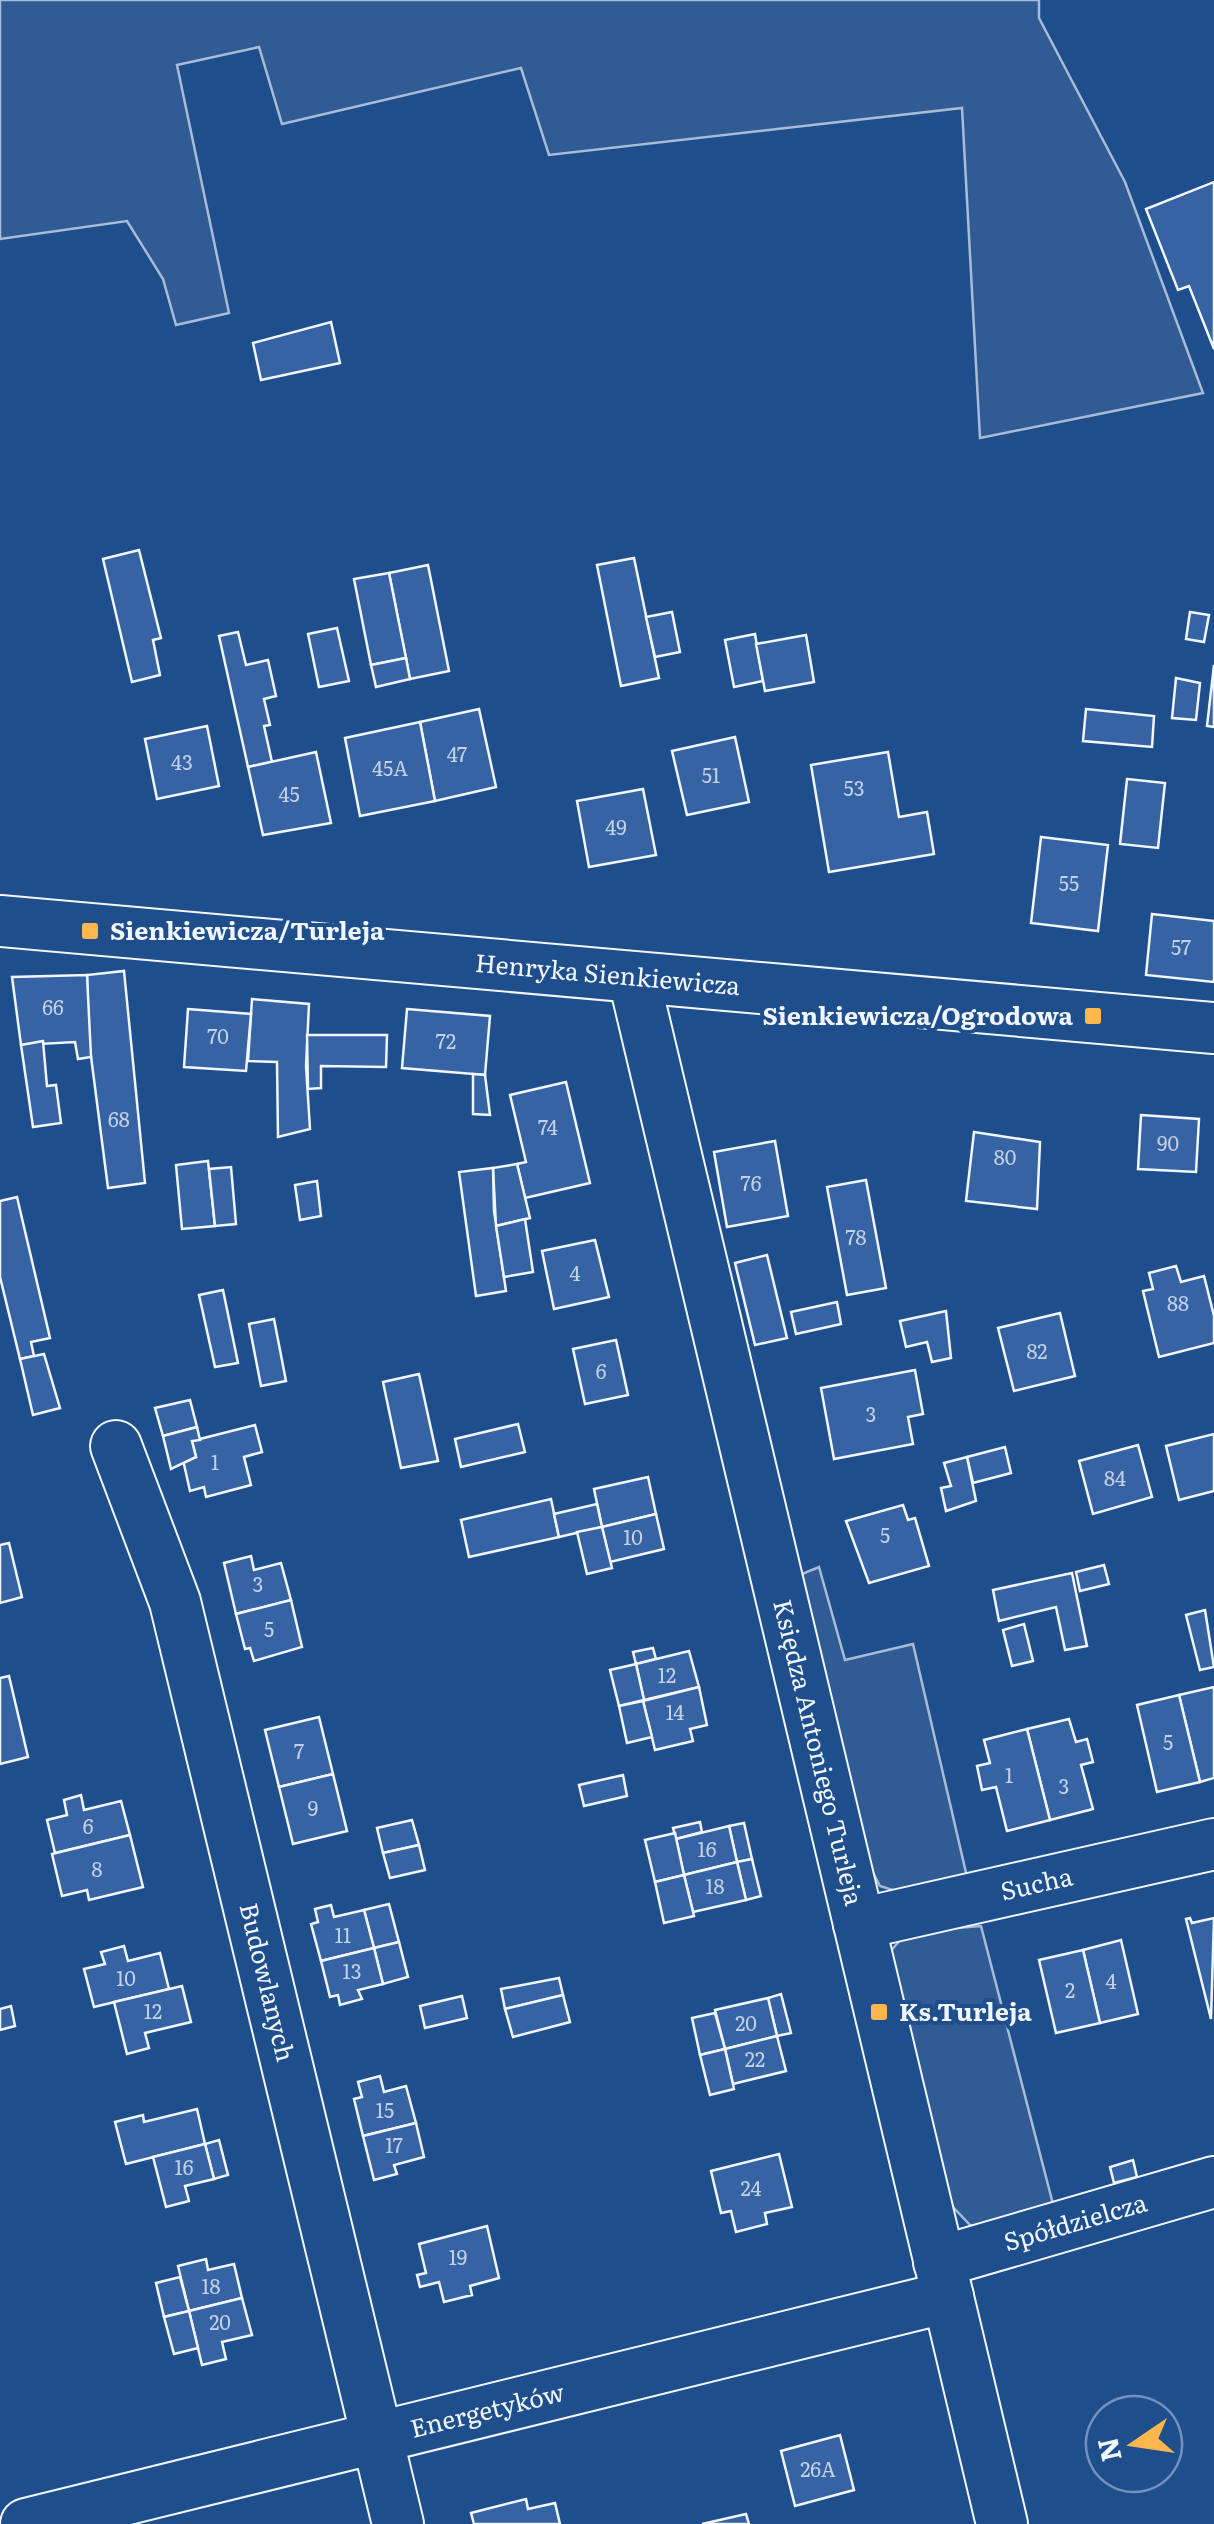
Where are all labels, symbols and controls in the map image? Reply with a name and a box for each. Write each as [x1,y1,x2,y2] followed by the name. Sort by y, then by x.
[447,738,467,768] house number: 47
[171,746,193,776] house number: 43
[372,752,408,782] house number: 45A
[702,759,720,789] house number: 51
[844,772,865,802] house number: 53
[278,778,300,808] house number: 45
[605,811,627,841] house number: 49
[1059,867,1079,897] house number: 55
[110,911,385,948] place label: Sienkiewicza/Turleja
[79,920,101,942] marker: Sienkiewicza/Turleja
[1171,931,1191,961] house number: 57
[474,943,742,1003] street label: Henryka Sienkiewicza
[42,991,64,1021] house number: 66
[762,996,1074,1033] place label: Sienkiewicza/Ogrodowa
[1082,1005,1104,1027] marker: Sienkiewicza/Ogrodowa
[207,1020,229,1050] house number: 70
[436,1025,456,1055] house number: 72
[108,1103,130,1133] house number: 68
[538,1111,558,1141] house number: 74
[1157,1127,1179,1157] house number: 90
[994,1141,1016,1171] house number: 80
[741,1167,762,1197] house number: 76
[845,1221,867,1251] house number: 78
[569,1257,581,1287] house number: 4
[1167,1287,1189,1317] house number: 88
[1027,1335,1047,1365] house number: 82
[596,1355,607,1385] house number: 6
[866,1398,876,1428] house number: 3
[211,1446,219,1476] house number: 1
[1104,1462,1126,1492] house number: 84
[880,1519,890,1549] house number: 5
[623,1521,643,1551] house number: 10
[253,1568,263,1598] house number: 3
[765,1595,874,1909] street label: Księdza Antoniego Turleja
[264,1613,274,1643] house number: 5
[658,1659,676,1689] house number: 12
[666,1696,684,1726] house number: 14
[1163,1726,1173,1756] house number: 5
[294,1735,304,1765] house number: 7
[1005,1759,1013,1789] house number: 1
[1059,1770,1069,1800] house number: 3
[308,1792,318,1822] house number: 9
[83,1810,94,1840] house number: 6
[698,1833,717,1863] house number: 16
[91,1853,103,1883] house number: 8
[997,1856,1076,1909] street label: Sucha
[705,1870,725,1900] house number: 18
[231,1899,305,2065] street label: Budowlanych
[335,1919,351,1949] house number: 11
[343,1955,361,1985] house number: 13
[116,1962,136,1992] house number: 10
[1105,1965,1117,1995] house number: 4
[1065,1974,1075,2004] house number: 2
[899,1992,1032,2029] place label: Ks.Turleja
[144,1995,162,2025] house number: 12
[868,2001,890,2023] marker: Ks.Turleja
[735,2007,757,2037] house number: 20
[745,2043,765,2073] house number: 22
[376,2094,394,2124] house number: 15
[385,2129,403,2159] house number: 17
[175,2151,194,2181] house number: 16
[740,2172,762,2202] house number: 24
[999,2182,1151,2259] street label: Spółdzielcza
[449,2241,467,2271] house number: 19
[201,2270,221,2300] house number: 18
[209,2306,231,2336] house number: 20
[406,2372,568,2446] street label: Energetyków
[1084,2394,1184,2494] north arrow
[1085,2434,1131,2466] text: N
[800,2453,836,2483] house number: 26A

